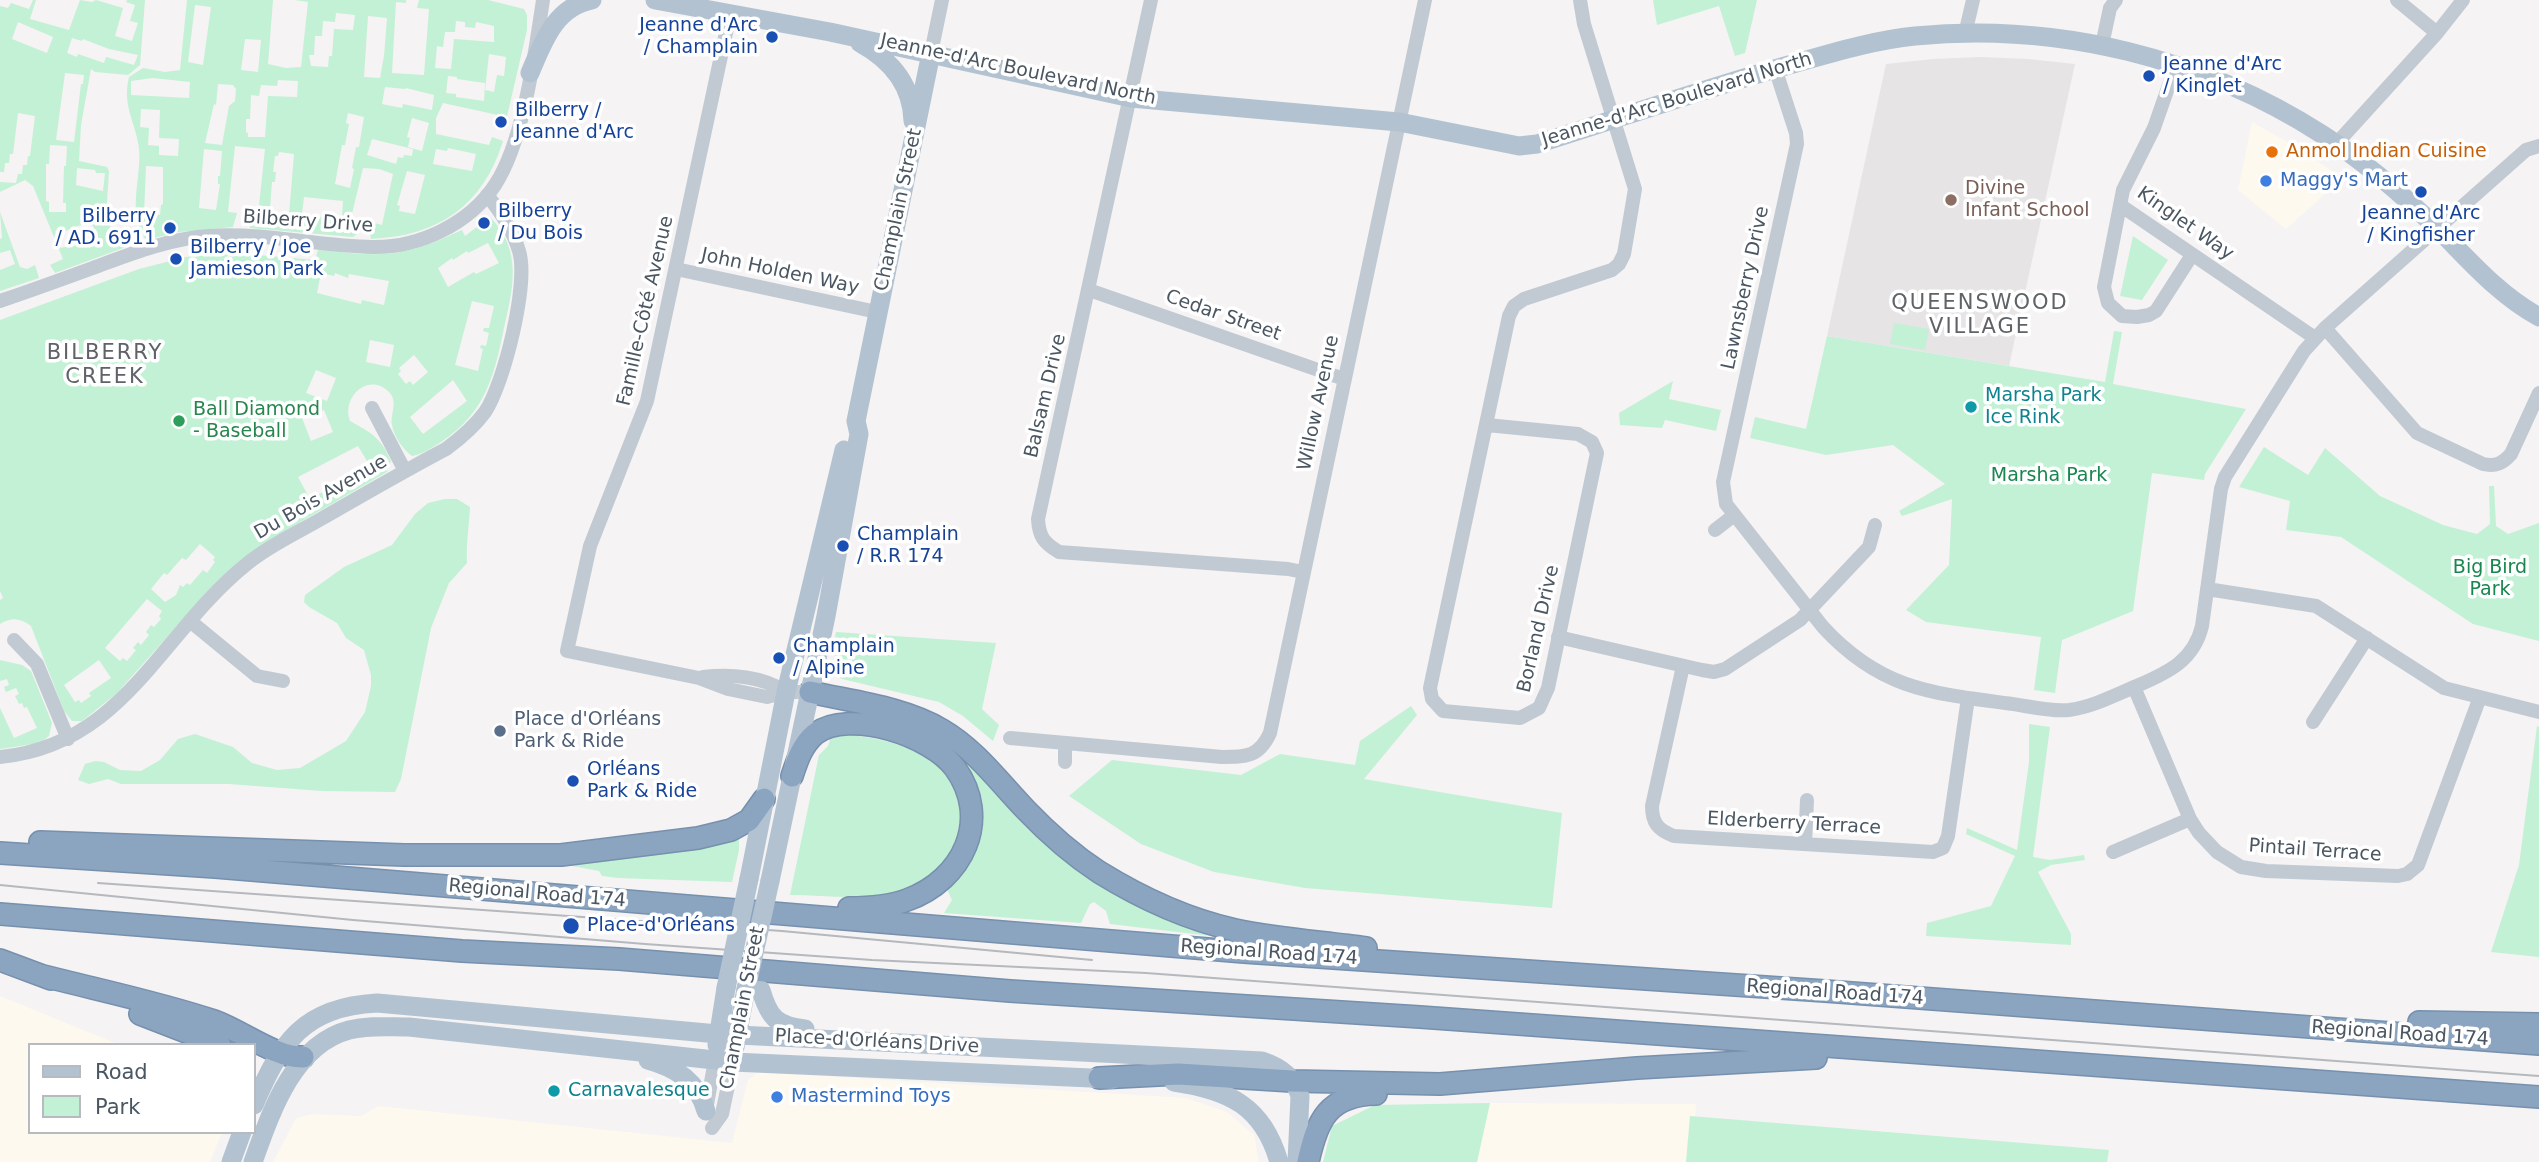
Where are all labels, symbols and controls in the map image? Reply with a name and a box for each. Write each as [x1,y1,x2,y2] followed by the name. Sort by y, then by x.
[639,15,758,59] place label: Jeanne d'Arc / Champlain
[764,29,780,45] marker: Jeanne d'Arc / Champlain
[878,30,1158,110] street label: Jeanne-d'Arc Boulevard North
[1539,48,1815,152] street label: Jeanne-d'Arc Boulevard North
[2163,54,2282,98] place label: Jeanne d'Arc / Kinglet
[2141,68,2157,84] marker: Jeanne d'Arc / Kinglet
[515,100,634,144] place label: Bilberry / Jeanne d'Arc
[493,114,509,130] marker: Bilberry / Jeanne d'Arc
[871,127,927,293] street label: Champlain Street
[2286,141,2487,163] place label: Anmol Indian Cuisine
[2264,144,2280,160] marker: Anmol Indian Cuisine
[2280,170,2408,192] place label: Maggy's Mart
[2258,173,2274,189] marker: Maggy's Mart
[1965,178,2090,222] place label: Divine Infant School
[2132,182,2238,266] street label: Kinglet Way
[2413,184,2429,200] marker: Jeanne d'Arc / Kingfisher
[1943,192,1959,208] marker: Divine Infant School
[498,201,583,245] place label: Bilberry / Du Bois
[2362,203,2480,247] place label: Jeanne d'Arc / Kingfisher
[1718,204,1774,372] street label: Lawnsberry Drive
[55,206,156,250] place label: Bilberry / AD. 6911
[242,206,374,238] street label: Bilberry Drive
[613,214,679,408] street label: Famille-Côté Avenue
[476,215,492,231] marker: Bilberry / Du Bois
[162,220,178,236] marker: Bilberry / AD. 6911
[190,237,323,281] place label: Bilberry / Joe Jamieson Park
[699,244,861,300] street label: John Holden Way
[168,251,184,267] marker: Bilberry / Joe Jamieson Park
[1162,286,1284,346] street label: Cedar Street
[1893,291,2067,341] district label: QUEENSWOOD VILLAGE
[1021,332,1071,460] street label: Balsam Drive
[1294,333,1344,473] street label: Willow Avenue
[48,341,162,391] district label: BILBERRY CREEK
[1985,385,2102,429] place label: Marsha Park Ice Rink
[193,399,320,443] place label: Ball Diamond - Baseball
[1963,399,1979,415] marker: Marsha Park Ice Rink
[171,413,187,429] marker: Ball Diamond - Baseball
[251,451,391,545] street label: Du Bois Avenue
[1991,465,2107,487] park label: Marsha Park
[857,524,959,568] place label: Champlain / R.R 174
[835,538,851,554] marker: Champlain / R.R 174
[2453,557,2527,601] park label: Big Bird Park
[1513,563,1565,695] street label: Borland Drive
[793,636,895,680] place label: Champlain / Alpine
[771,650,787,666] marker: Champlain / Alpine
[514,709,661,753] place label: Place d'Orléans Park & Ride
[492,723,508,739] marker: Place d'Orléans Park & Ride
[587,759,697,803] place label: Orléans Park & Ride
[565,773,581,789] marker: Orléans Park & Ride
[1706,808,1882,840] street label: Elderberry Terrace
[2248,835,2382,867] street label: Pintail Terrace
[447,875,627,913] street label: Regional Road 174
[587,915,735,937] place label: Place-d'Orléans
[561,916,581,936] marker: Place-d'Orléans
[716,925,770,1091] street label: Champlain Street
[1179,935,1359,971] street label: Regional Road 174
[1745,975,1925,1011] street label: Regional Road 174
[2310,1016,2490,1052] street label: Regional Road 174
[774,1025,980,1059] street label: Place-d'Orléans Drive
[28,1043,256,1134] legend
[95,1060,148,1084] text: Road
[568,1080,710,1102] place label: Carnavalesque
[546,1083,562,1099] marker: Carnavalesque
[791,1086,951,1108] place label: Mastermind Toys
[769,1089,785,1105] marker: Mastermind Toys
[95,1095,140,1119] text: Park

